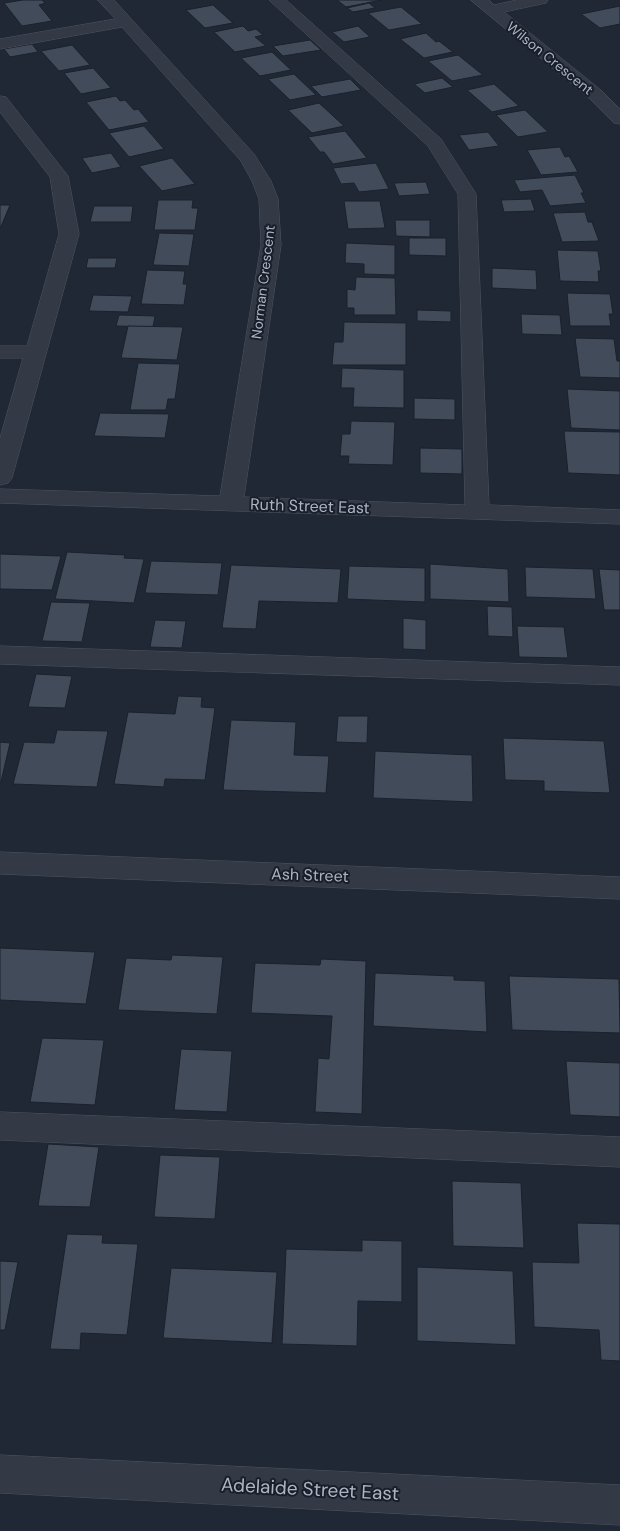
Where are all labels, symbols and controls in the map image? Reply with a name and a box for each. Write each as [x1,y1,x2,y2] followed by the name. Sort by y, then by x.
[503,17,597,99] street label: Wilson Crescent
[247,224,279,340] street label: Norman Crescent
[250,493,370,519] street label: Ruth Street East
[271,863,349,887] street label: Ash Street
[220,1472,400,1506] street label: Adelaide Street East

